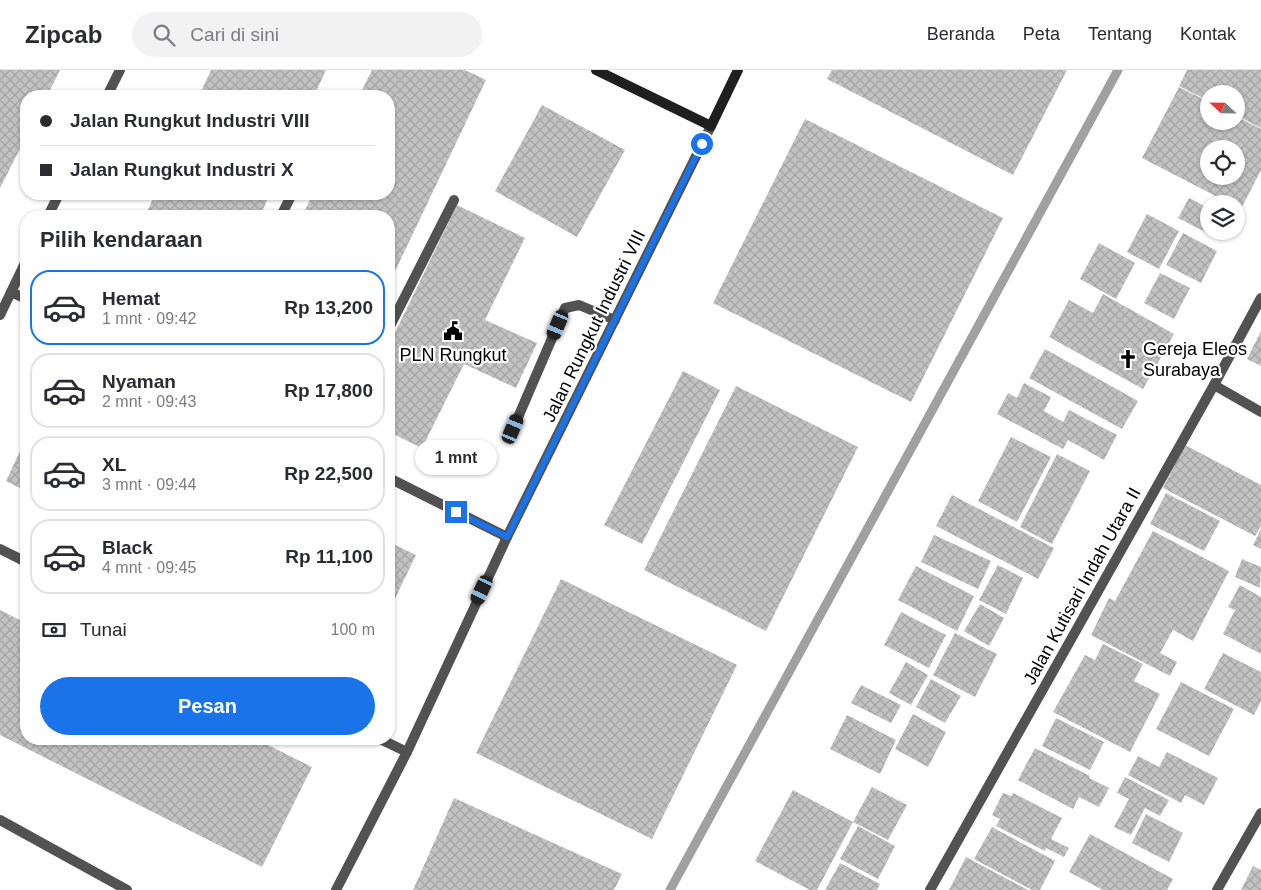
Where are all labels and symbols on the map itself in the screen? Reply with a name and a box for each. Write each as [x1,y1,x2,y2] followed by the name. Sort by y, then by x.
[1200,85,1245,130] north arrow
[691,133,713,155] route start
[539,227,649,425] street label: Jalan Rungkut Industri VIII
[545,308,570,342] car
[442,320,464,342] public building icon: PLN Rungkut
[1143,339,1247,380] place label: Gereja Eleos Surabaya
[399,345,507,365] place label: PLN Rungkut
[1117,348,1139,370] church icon: Gereja Eleos Surabaya
[500,412,525,446] car
[415,440,497,474] callout: 1 mnt
[1019,484,1145,688] street label: Jalan Kutisari Indah Utara II
[445,501,467,523] route end
[468,573,495,607] car

